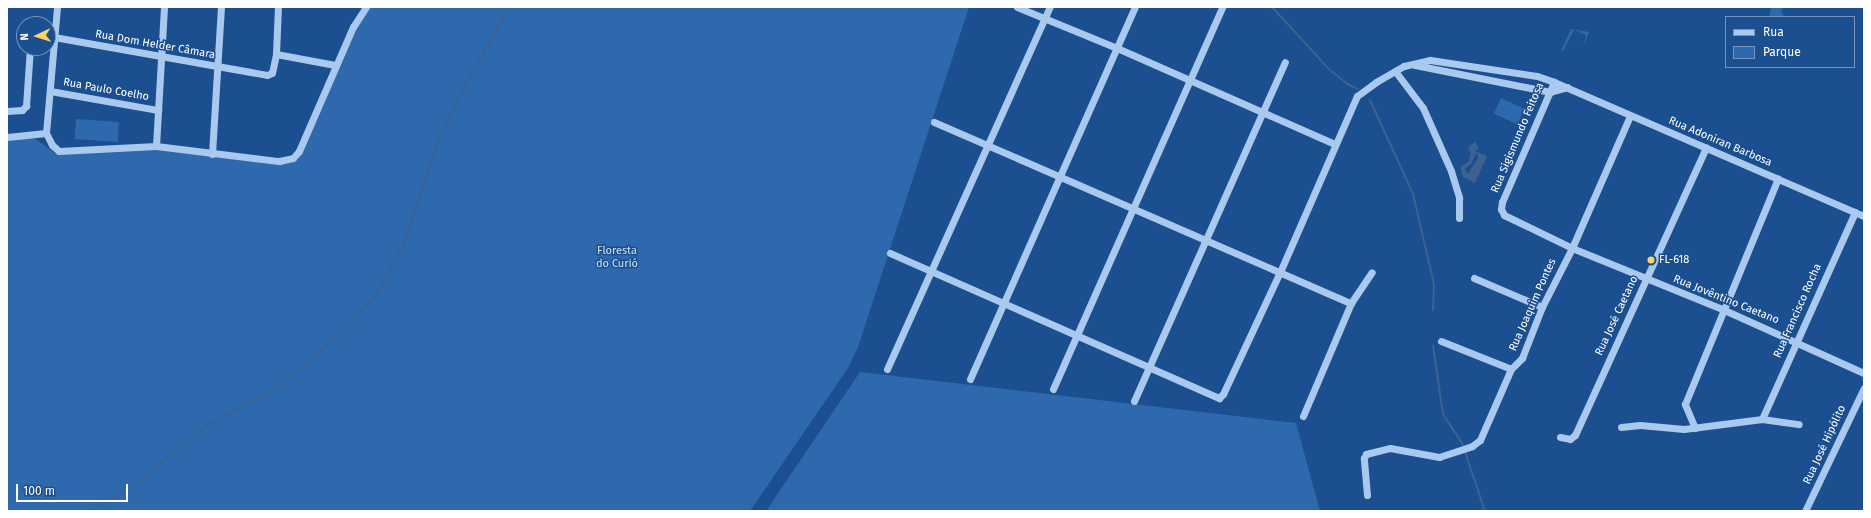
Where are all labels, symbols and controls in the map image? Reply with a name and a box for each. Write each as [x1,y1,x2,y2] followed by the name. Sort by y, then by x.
[16,16,56,56] north arrow
[1725,16,1855,68] legend
[1763,25,1784,39] text: Rua
[94,28,216,62] street label: Rua Dom Helder Câmara
[18,33,31,41] text: N
[1763,45,1801,59] text: Parque
[62,76,150,104] street label: Rua Paulo Coelho
[1489,81,1547,195] street label: Rua Sigismundo Feitosa
[1666,114,1774,170] street label: Rua Adoniran Barbosa
[596,245,638,271] park label: Floresta do Curió
[1659,253,1689,267] place label: FL-618
[1646,255,1656,265] marker: FL-618
[1507,257,1559,353] street label: Rua Joaquim Pontes
[1771,262,1825,360] street label: Rua Francisco Rocha
[1671,273,1781,327] street label: Rua Jovêntino Caetano
[1593,274,1641,358] street label: Rua José Caetano
[1801,403,1849,487] street label: Rua José Hipólito
[18,476,130,502] scale bar
[23,484,55,498] text: 100 m

